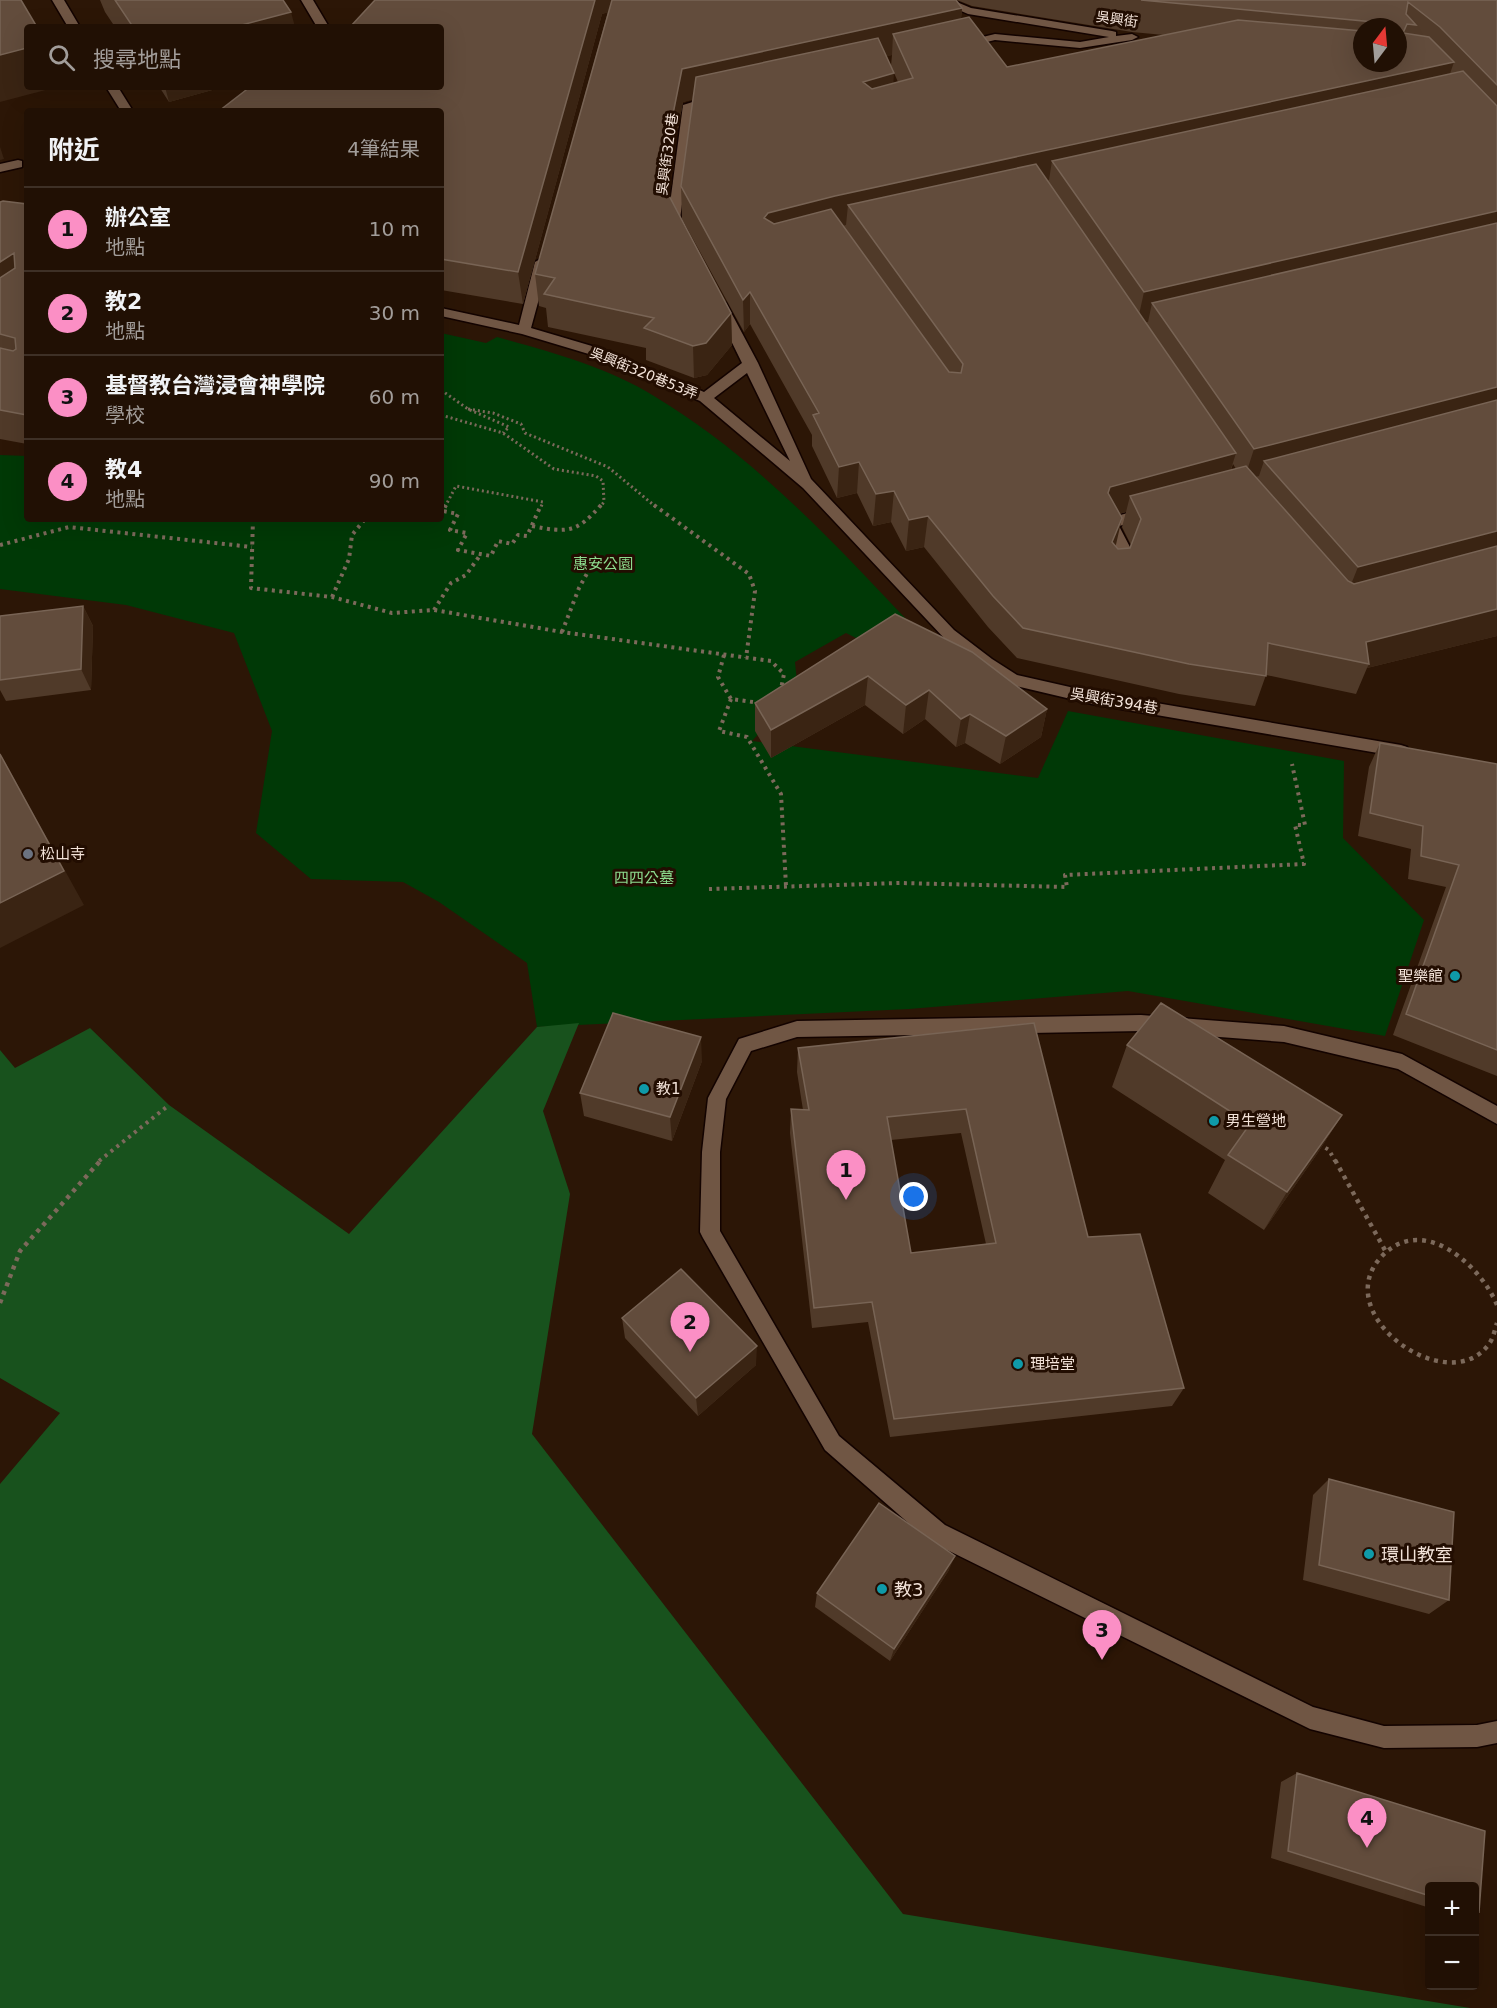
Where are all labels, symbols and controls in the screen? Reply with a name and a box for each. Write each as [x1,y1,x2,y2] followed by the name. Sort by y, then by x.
[1095,8,1139,30] street label: 吳興街
[1353,18,1407,72] north arrow
[24,24,444,90] search box
[45,41,78,74] icon: search
[93,47,181,72] text: 搜尋地點
[653,112,681,196] street label: 吳興街320巷
[48,135,100,165] text: 附近
[347,137,420,161] text: 4筆結果
[105,205,171,230] text: 辦公室
[61,217,74,241] text: 1
[369,217,420,241] text: 10 m
[105,235,145,259] text: 地點
[105,289,142,314] text: 教2
[61,301,74,325] text: 2
[369,301,420,325] text: 30 m
[105,319,145,343] text: 地點
[588,344,700,402] street label: 吳興街320巷53弄
[105,373,325,398] text: 基督教台灣浸會神學院
[61,385,74,409] text: 3
[369,385,420,409] text: 60 m
[105,403,145,427] text: 學校
[105,457,142,482] text: 教4
[61,469,74,493] text: 4
[369,469,420,493] text: 90 m
[105,487,145,511] text: 地點
[573,555,633,573] park label: 惠安公園
[1069,684,1159,718] street label: 吳興街394巷
[40,845,85,863] place label: 松山寺
[21,847,35,861] marker: 松山寺
[614,869,674,887] park label: 四四公墓
[1398,967,1443,985] place label: 聖樂館
[1448,969,1462,983] marker: 聖樂館
[656,1080,681,1098] place label: 教1
[637,1082,651,1096] marker: 教1
[1226,1112,1286,1130] place label: 男生營地
[1207,1114,1221,1128] marker: 男生營地
[826,1150,866,1200] pin: 1
[899,1182,928,1211] your location
[670,1302,710,1352] pin: 2
[1030,1355,1075,1373] place label: 理培堂
[1011,1357,1025,1371] marker: 理培堂
[1381,1544,1453,1565] place label: 環山教室
[1362,1547,1376,1561] marker: 環山教室
[894,1579,923,1600] place label: 教3
[875,1582,889,1596] marker: 教3
[1082,1610,1122,1660] pin: 3
[1348,1798,1386,1848] pin: 4
[1425,1882,1479,1990] map controls
[1425,1882,1479,1936] button: +
[1425,1936,1479,1990] button: −

